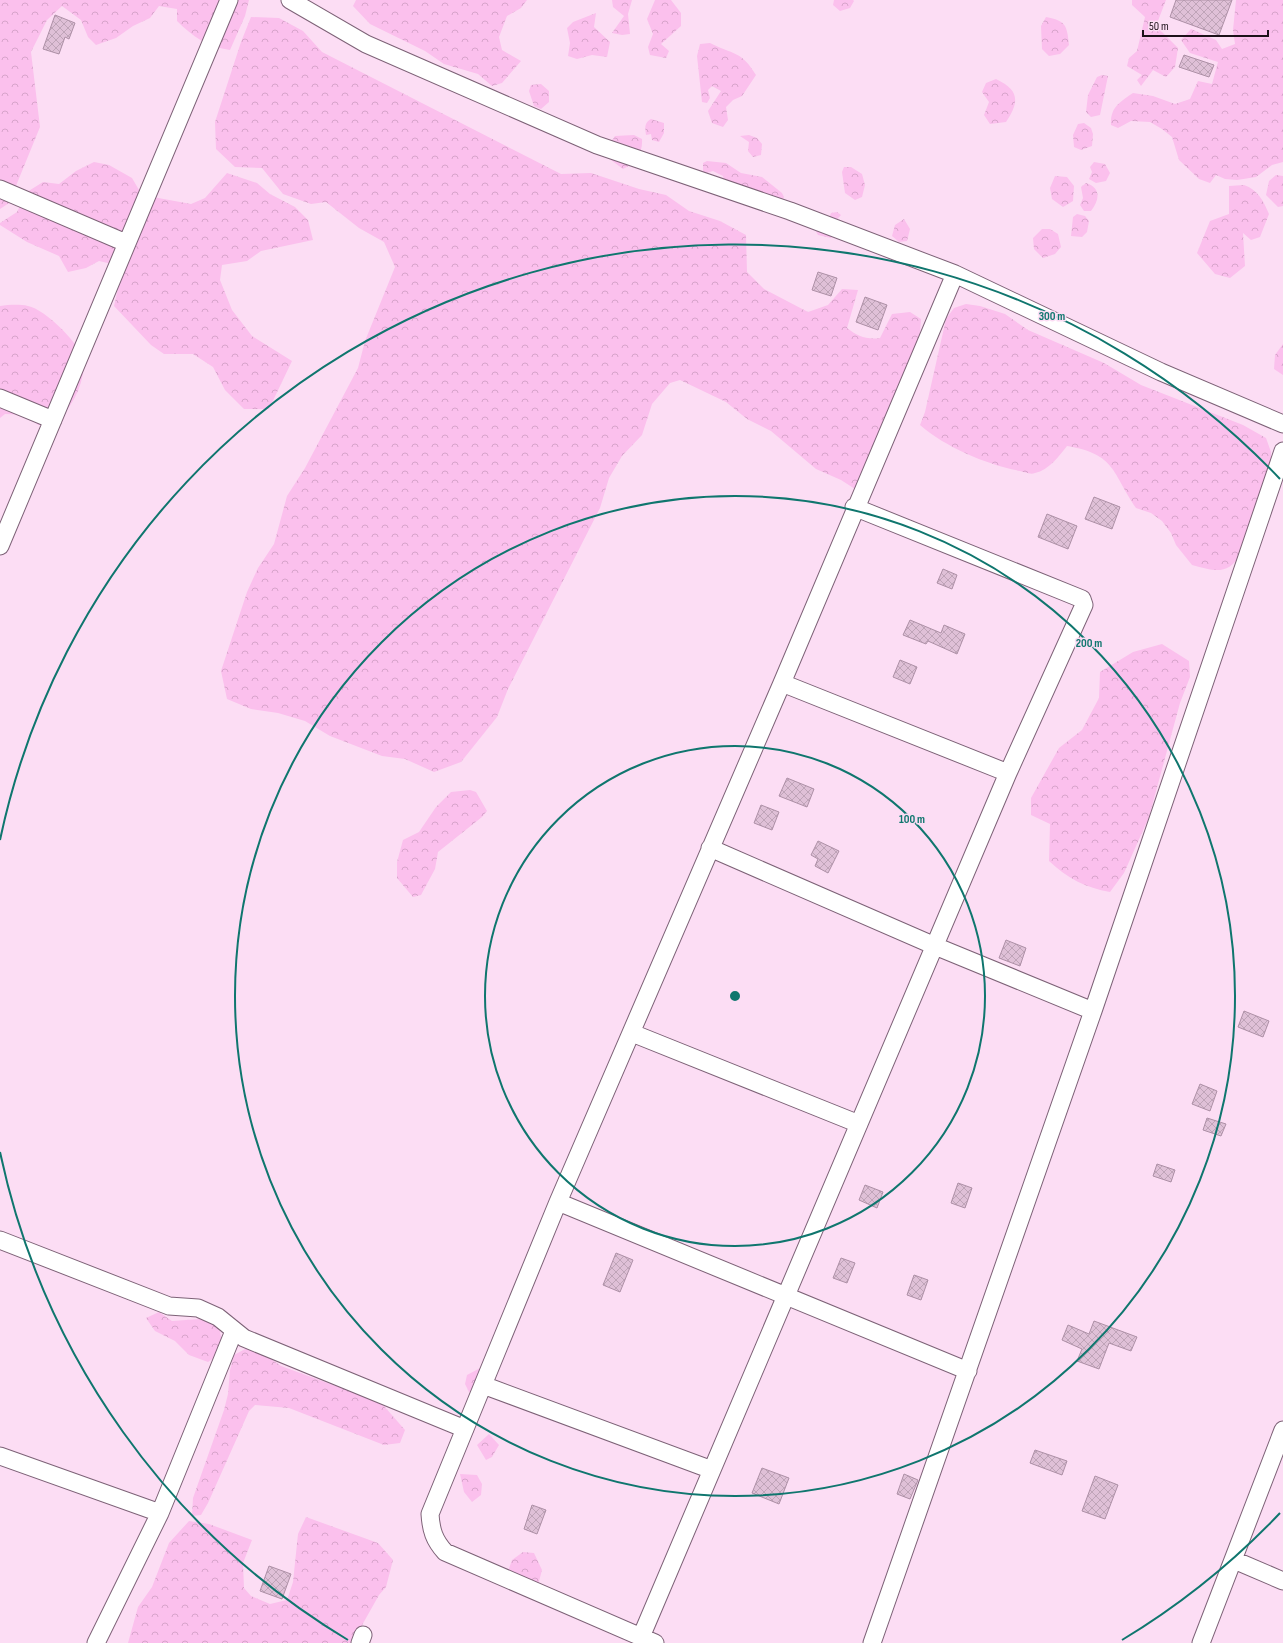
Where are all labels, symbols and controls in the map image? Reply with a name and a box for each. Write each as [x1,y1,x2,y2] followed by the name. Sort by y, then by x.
[1143,12,1268,38] scale bar
[1149,19,1169,34] text: 50 m
[1039,309,1065,324] text: 300 m
[1076,636,1102,651] text: 200 m
[899,812,925,827] text: 100 m
[728,989,742,1003] centre of rings

